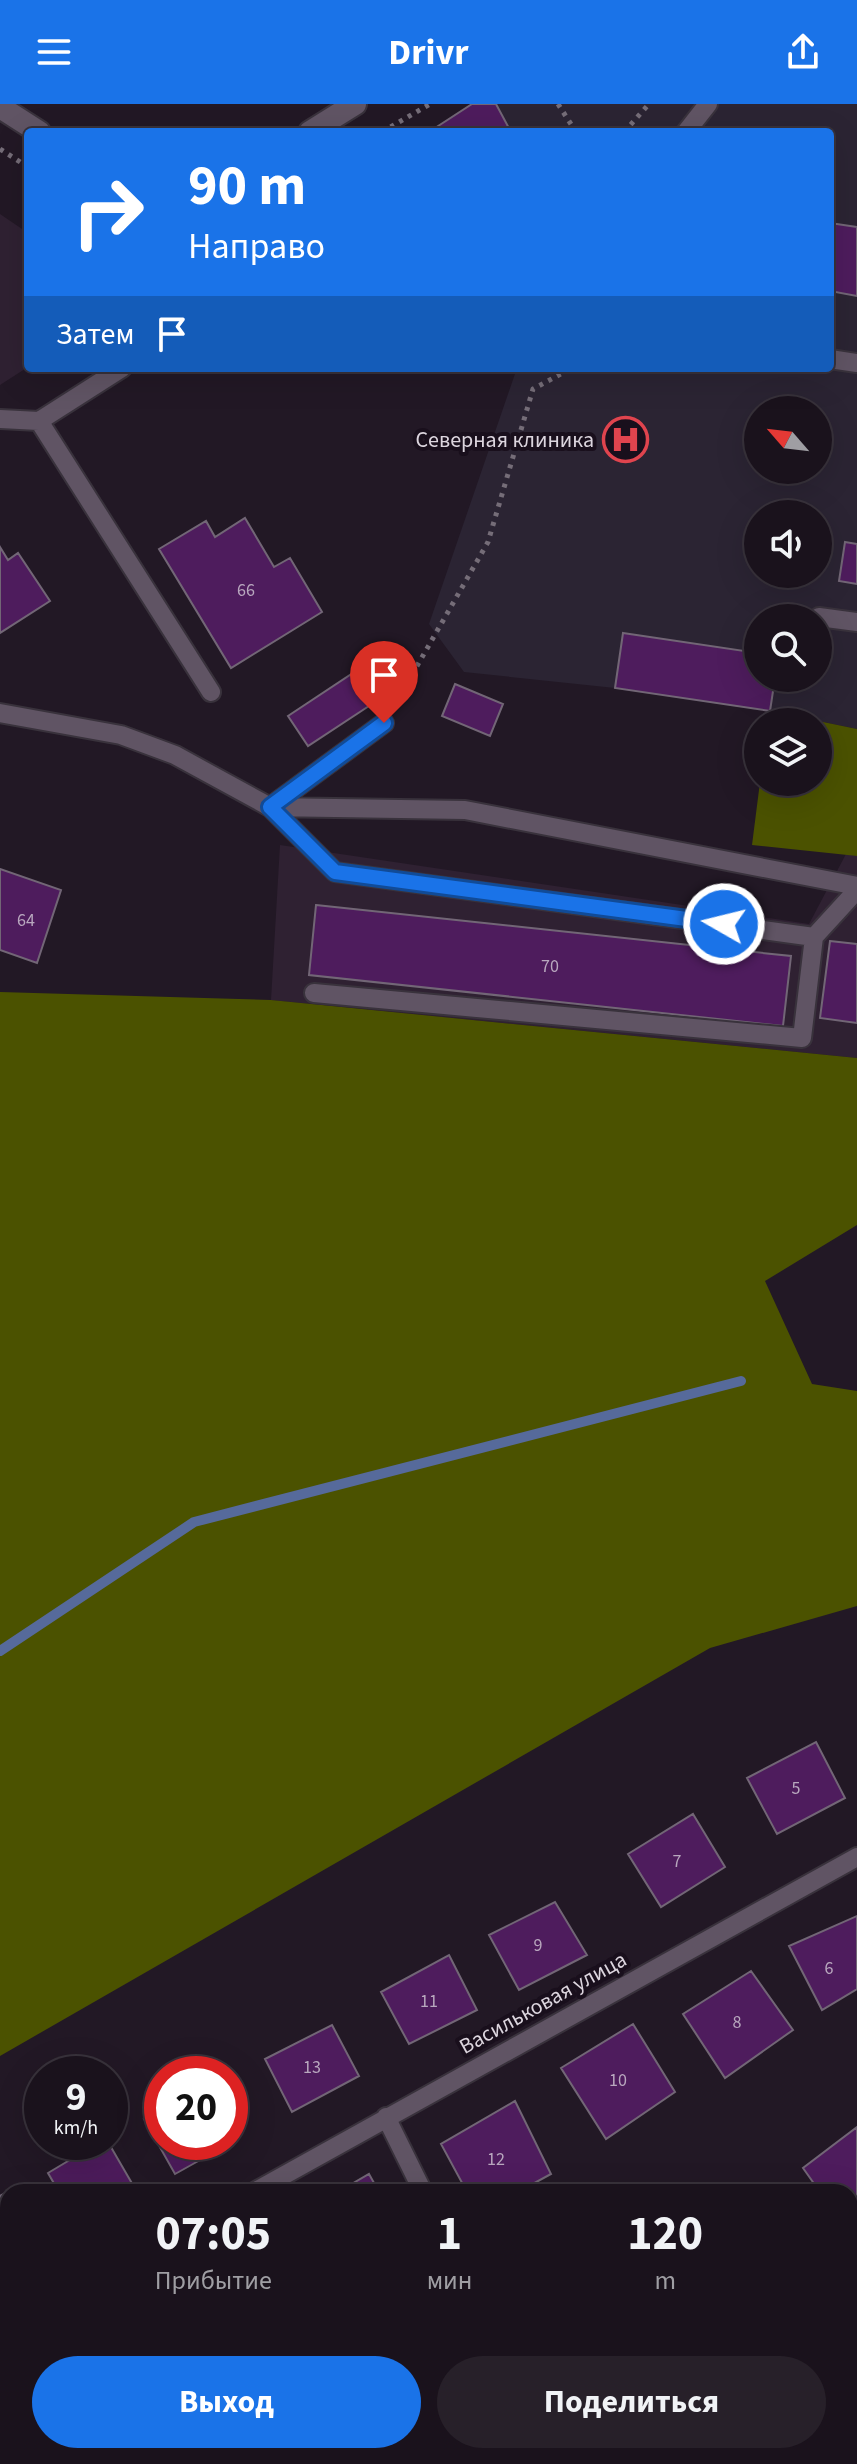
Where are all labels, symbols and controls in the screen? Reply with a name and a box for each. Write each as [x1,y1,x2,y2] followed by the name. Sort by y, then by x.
[388,27,469,78] text: Drivr
[32,30,76,74] icon: menu
[781,30,825,74] icon: share
[188,147,306,226] text: 90 m
[56,160,160,264] icon: right
[188,221,325,272] text: Направо
[150,312,194,356] icon: arrive
[56,313,134,356] text: Затем
[744,396,832,484] north arrow
[744,396,832,796] map controls
[601,416,649,464] hospital icon: Северная клиника
[415,424,594,456] place label: Северная клиника
[744,500,832,588] button: sound
[237,578,255,603] house number: 66
[744,604,832,692] button: search
[350,641,418,723] pin
[362,653,406,697] icon: arrive
[744,708,832,796] button: layers
[682,882,766,966] position arrow
[17,908,35,933] house number: 64
[541,954,559,979] house number: 70
[792,1776,801,1801] house number: 5
[673,1849,682,1874] house number: 7
[534,1933,543,1958] house number: 9
[453,1944,633,2062] street label: Васильковая улица
[825,1956,834,1981] house number: 6
[420,1989,438,2014] house number: 11
[733,2010,742,2035] house number: 8
[303,2055,321,2080] house number: 13
[144,2056,248,2160] speed limit sign: 20
[609,2068,627,2093] house number: 10
[65,2069,87,2126] text: 9
[54,2114,98,2142] text: km/h
[487,2147,505,2172] house number: 12
[155,2200,271,2268] text: 07:05
[437,2200,462,2268] text: 1
[627,2200,703,2268] text: 120
[155,2262,272,2299] text: Прибытие
[427,2262,472,2299] text: мин
[654,2262,676,2299] text: m
[32,2356,421,2448] button: Выход
[437,2356,826,2448] button: Поделиться

